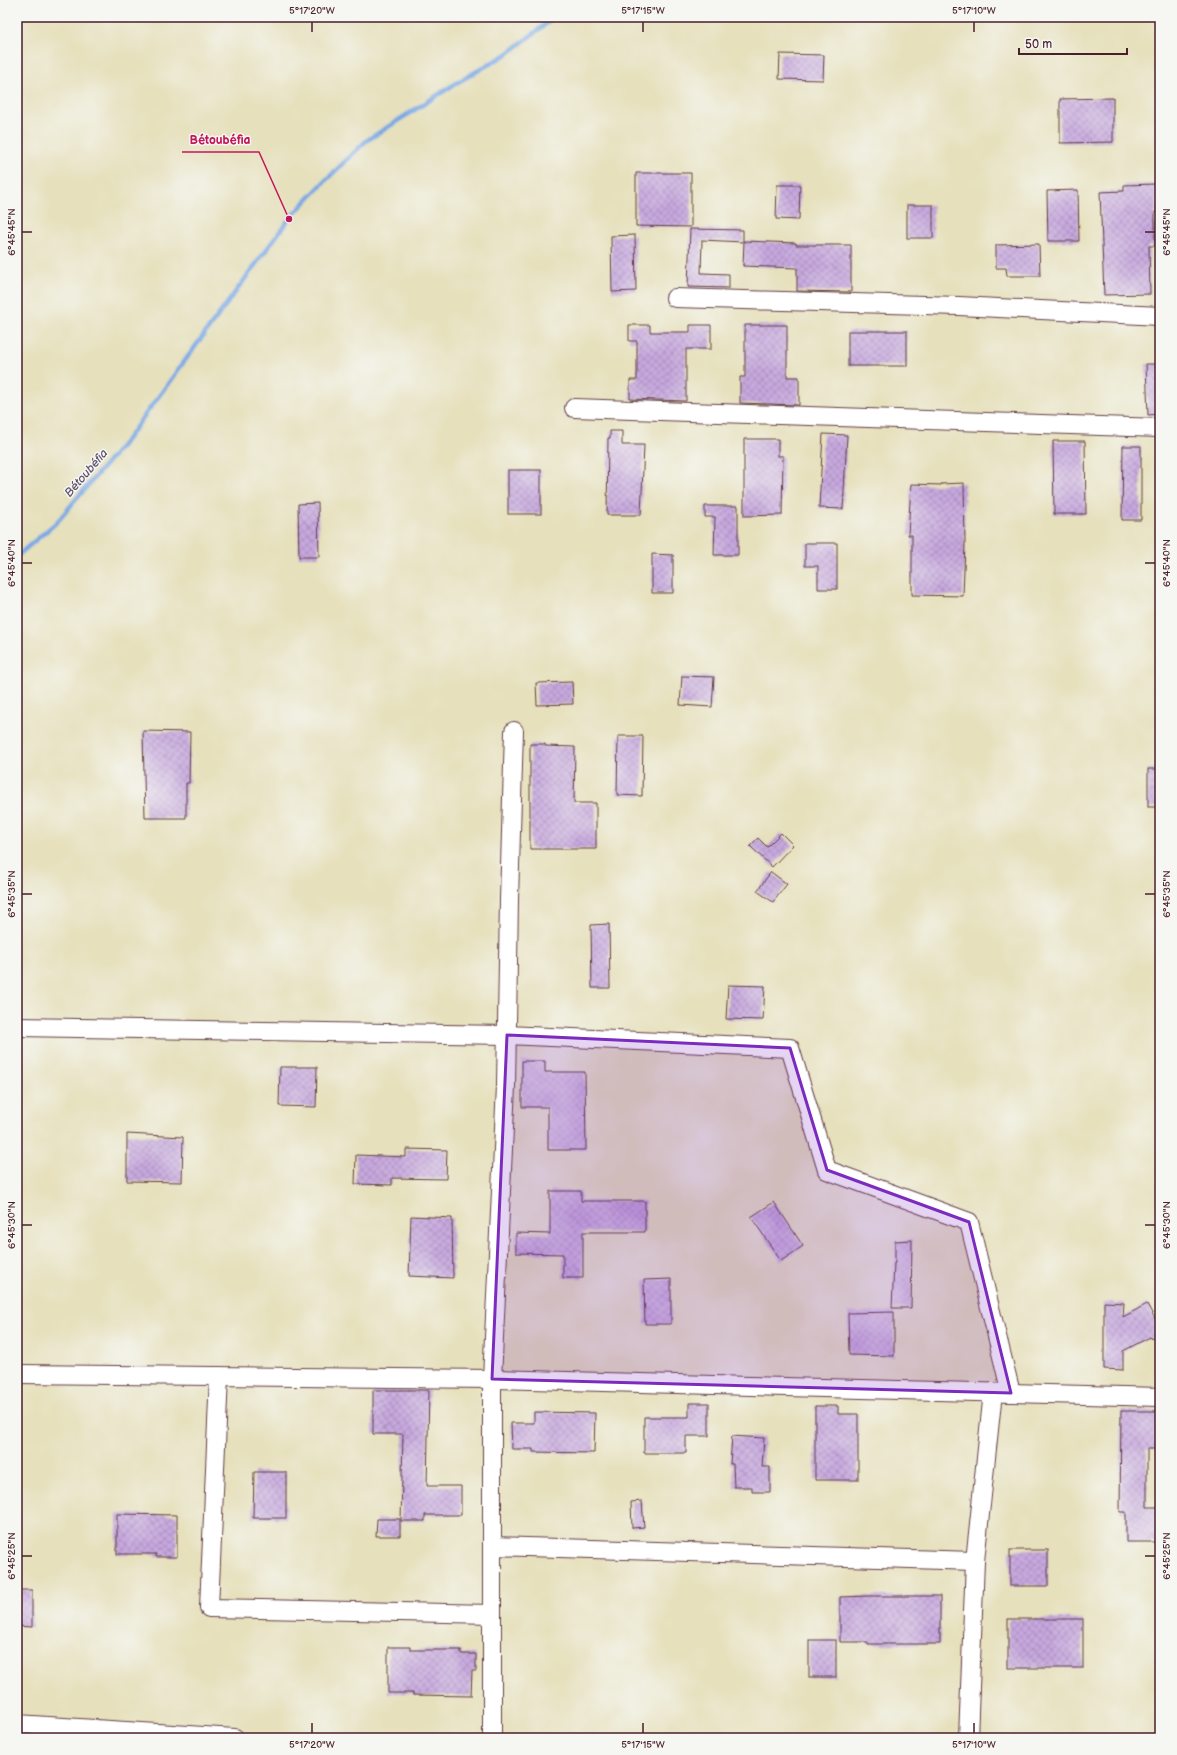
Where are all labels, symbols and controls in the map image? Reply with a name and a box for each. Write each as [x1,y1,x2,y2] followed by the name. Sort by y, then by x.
[289,5,335,17] text: 5°17'20"W
[621,5,665,17] text: 5°17'15"W
[952,5,996,17] text: 5°17'10"W
[1019,30,1127,56] scale bar
[1025,37,1052,52] text: 50 m
[182,128,259,152] callout: Bétoubéfia
[190,133,251,148] text: Bétoubéfia
[6,208,18,256] text: 6°45'45"N
[1161,208,1173,256] text: 6°45'45"N
[61,446,111,500] water label: Bétoubéfia
[6,539,18,587] text: 6°45'40"N
[1161,539,1173,587] text: 6°45'40"N
[6,870,18,918] text: 6°45'35"N
[1161,870,1173,918] text: 6°45'35"N
[6,1201,18,1249] text: 6°45'30"N
[1161,1201,1173,1249] text: 6°45'30"N
[6,1532,18,1580] text: 6°45'25"N
[1161,1532,1173,1580] text: 6°45'25"N
[289,1739,335,1751] text: 5°17'20"W
[621,1739,665,1751] text: 5°17'15"W
[952,1739,996,1751] text: 5°17'10"W

